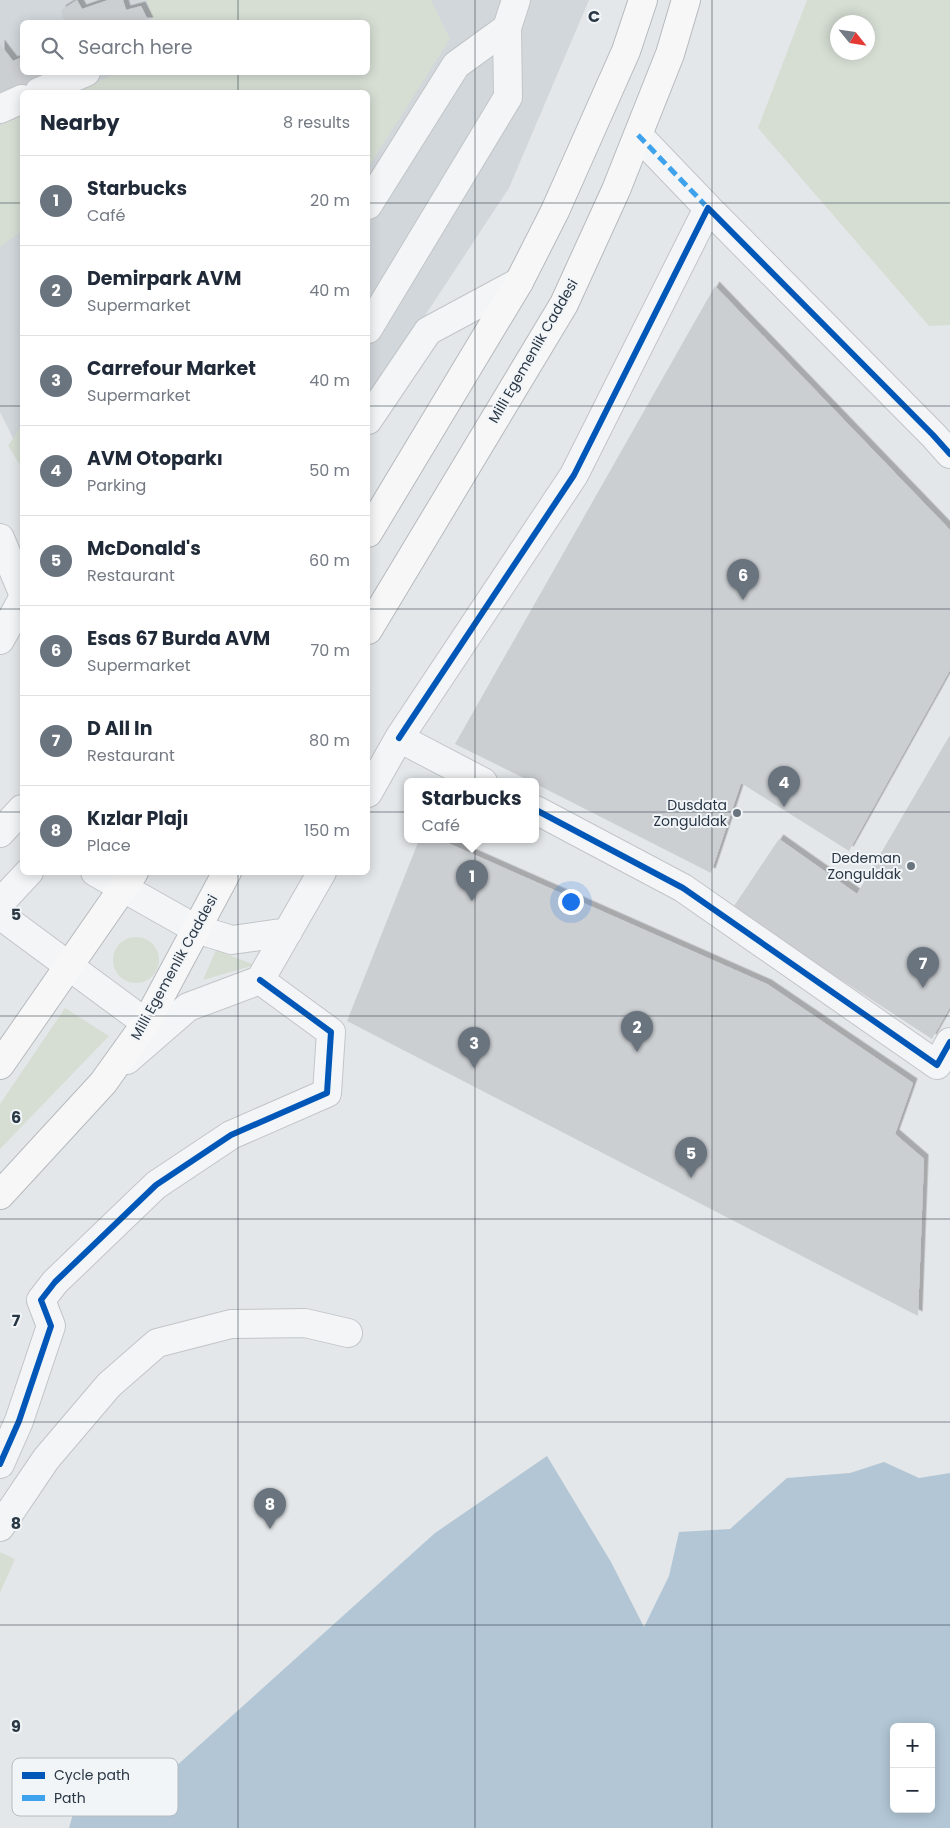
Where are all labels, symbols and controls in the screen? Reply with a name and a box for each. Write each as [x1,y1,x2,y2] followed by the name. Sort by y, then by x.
[588,5,600,28] text: C
[830,15,875,60] north arrow
[20,20,370,75] search box
[38,34,66,62] icon: search
[78,34,192,61] text: Search here
[40,108,120,137] text: Nearby
[283,111,350,134] text: 8 results
[87,175,187,202] text: Starbucks
[53,189,59,212] text: 1
[310,189,350,212] text: 20 m
[87,204,125,227] text: Café
[87,265,241,292] text: Demirpark AVM
[483,275,583,427] street label: Milli Egemenlik Caddesi
[51,279,61,302] text: 2
[309,279,350,302] text: 40 m
[87,294,191,317] text: Supermarket
[87,355,256,382] text: Carrefour Market
[51,369,61,392] text: 3
[309,369,350,392] text: 40 m
[87,384,191,407] text: Supermarket
[87,445,223,472] text: AVM Otoparkı
[51,459,61,482] text: 4
[309,459,350,482] text: 50 m
[87,474,146,497] text: Parking
[87,535,201,562] text: McDonald's
[51,549,61,572] text: 5
[309,549,350,572] text: 60 m
[727,559,759,600] pin: 6
[87,564,175,587] text: Restaurant
[87,625,270,652] text: Esas 67 Burda AVM
[51,639,61,662] text: 6
[310,639,350,662] text: 70 m
[87,654,191,677] text: Supermarket
[87,715,153,742] text: D All In
[52,729,60,752] text: 7
[309,729,350,752] text: 80 m
[87,744,175,767] text: Restaurant
[768,766,800,807] pin: 4
[404,778,539,843] popup
[422,785,521,812] text: Starbucks
[654,795,728,831] place label: Dusdata Zonguldak
[87,805,188,832] text: Kızlar Plajı
[731,807,743,819] marker: Dusdata Zonguldak
[422,814,460,837] text: Café
[51,819,61,842] text: 8
[304,819,350,842] text: 150 m
[87,834,131,857] text: Place
[828,848,902,884] place label: Dedeman Zonguldak
[456,860,488,901] pin: 1
[905,860,917,872] marker: Dedeman Zonguldak
[558,889,584,915] your location
[126,891,222,1043] street label: Milli Egemenlik Caddesi
[11,903,21,926] text: 5
[907,947,939,988] pin: 7
[621,1011,653,1052] pin: 2
[458,1027,490,1068] pin: 3
[11,1106,21,1129] text: 6
[675,1137,707,1178] pin: 5
[12,1309,21,1332] text: 7
[254,1488,286,1529] pin: 8
[11,1512,21,1535] text: 8
[11,1715,21,1738] text: 9
[890,1723,935,1813] map controls
[890,1723,935,1768] button: +
[12,1758,178,1816] legend
[54,1765,130,1785] text: Cycle path
[890,1768,935,1813] button: −
[54,1788,86,1808] text: Path

